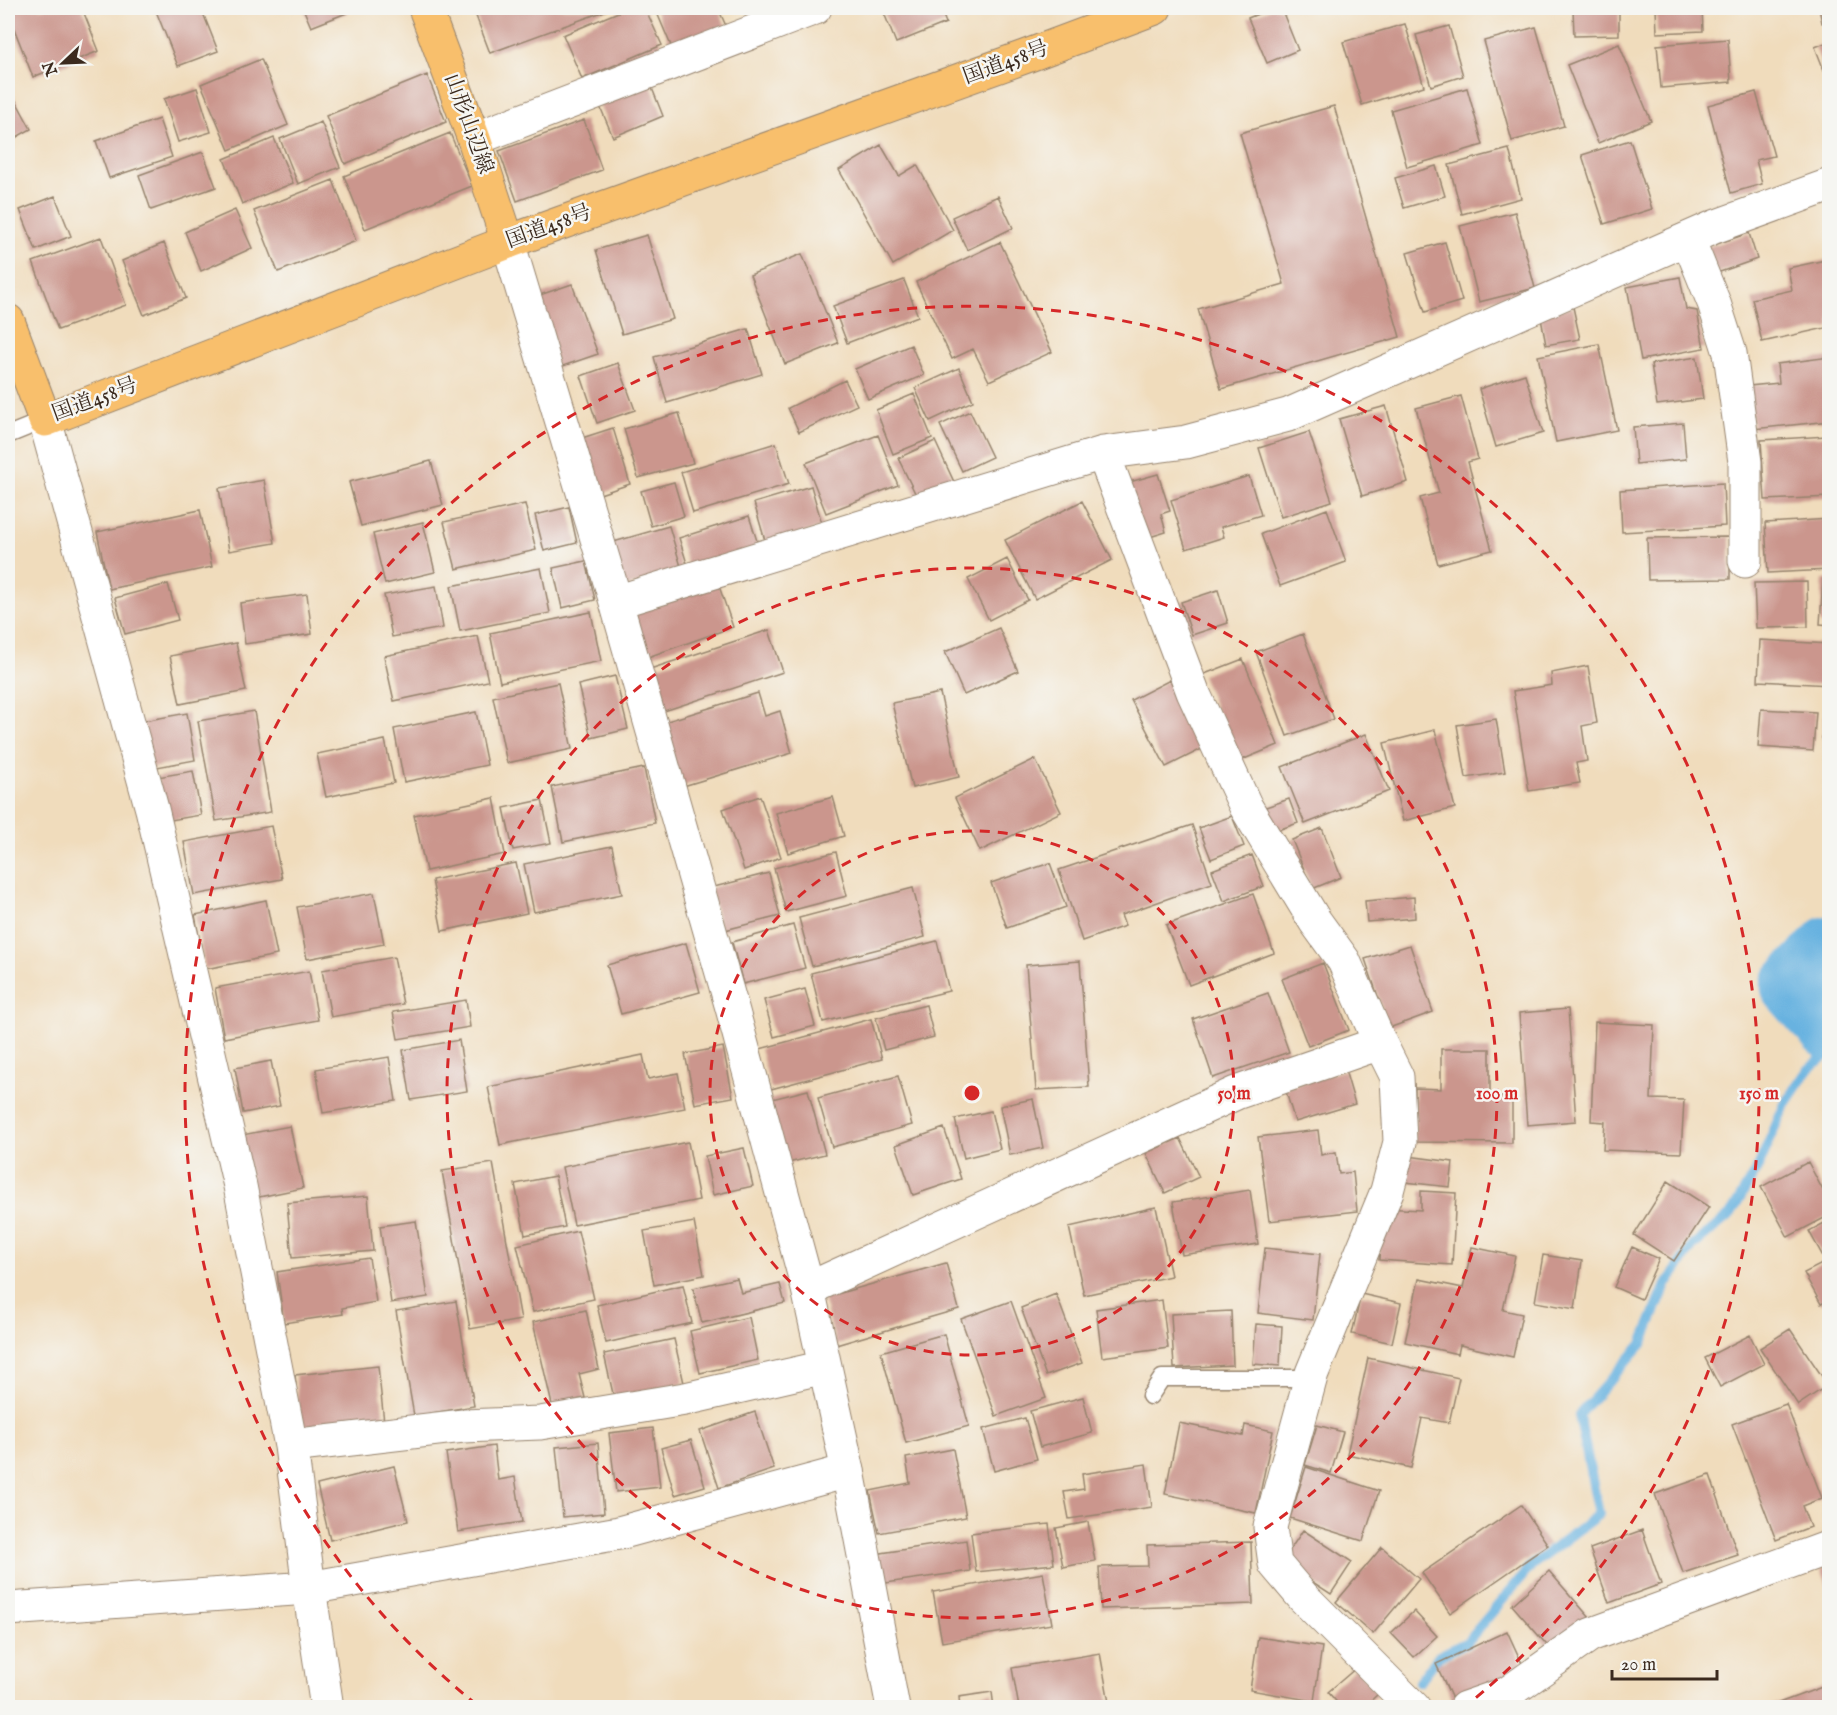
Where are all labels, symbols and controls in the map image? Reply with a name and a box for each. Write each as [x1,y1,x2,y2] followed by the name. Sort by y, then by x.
[33,33,93,93] north arrow
[960,35,1052,91] street label: 国道458号
[39,58,63,79] text: N
[437,70,499,178] street label: 山形山辺線
[503,199,595,255] street label: 国道458号
[49,372,141,428] street label: 国道458号
[962,1083,982,1103] centre of rings
[1217,1083,1251,1106] text: 50 m
[1476,1083,1518,1106] text: 100 m
[1739,1083,1779,1106] text: 150 m
[1612,1643,1717,1681] scale bar
[1621,1654,1656,1677] text: 20 m

